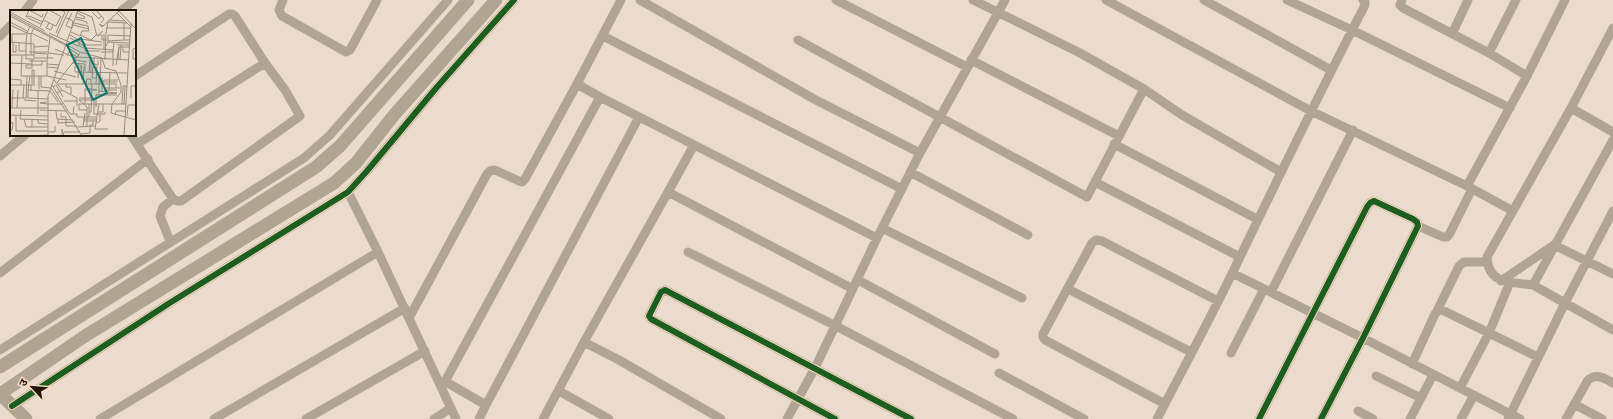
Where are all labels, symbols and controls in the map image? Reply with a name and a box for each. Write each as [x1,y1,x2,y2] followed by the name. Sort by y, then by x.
[10,10,136,136] inset map
[12,367,52,407] north arrow
[15,376,30,388] text: उ

